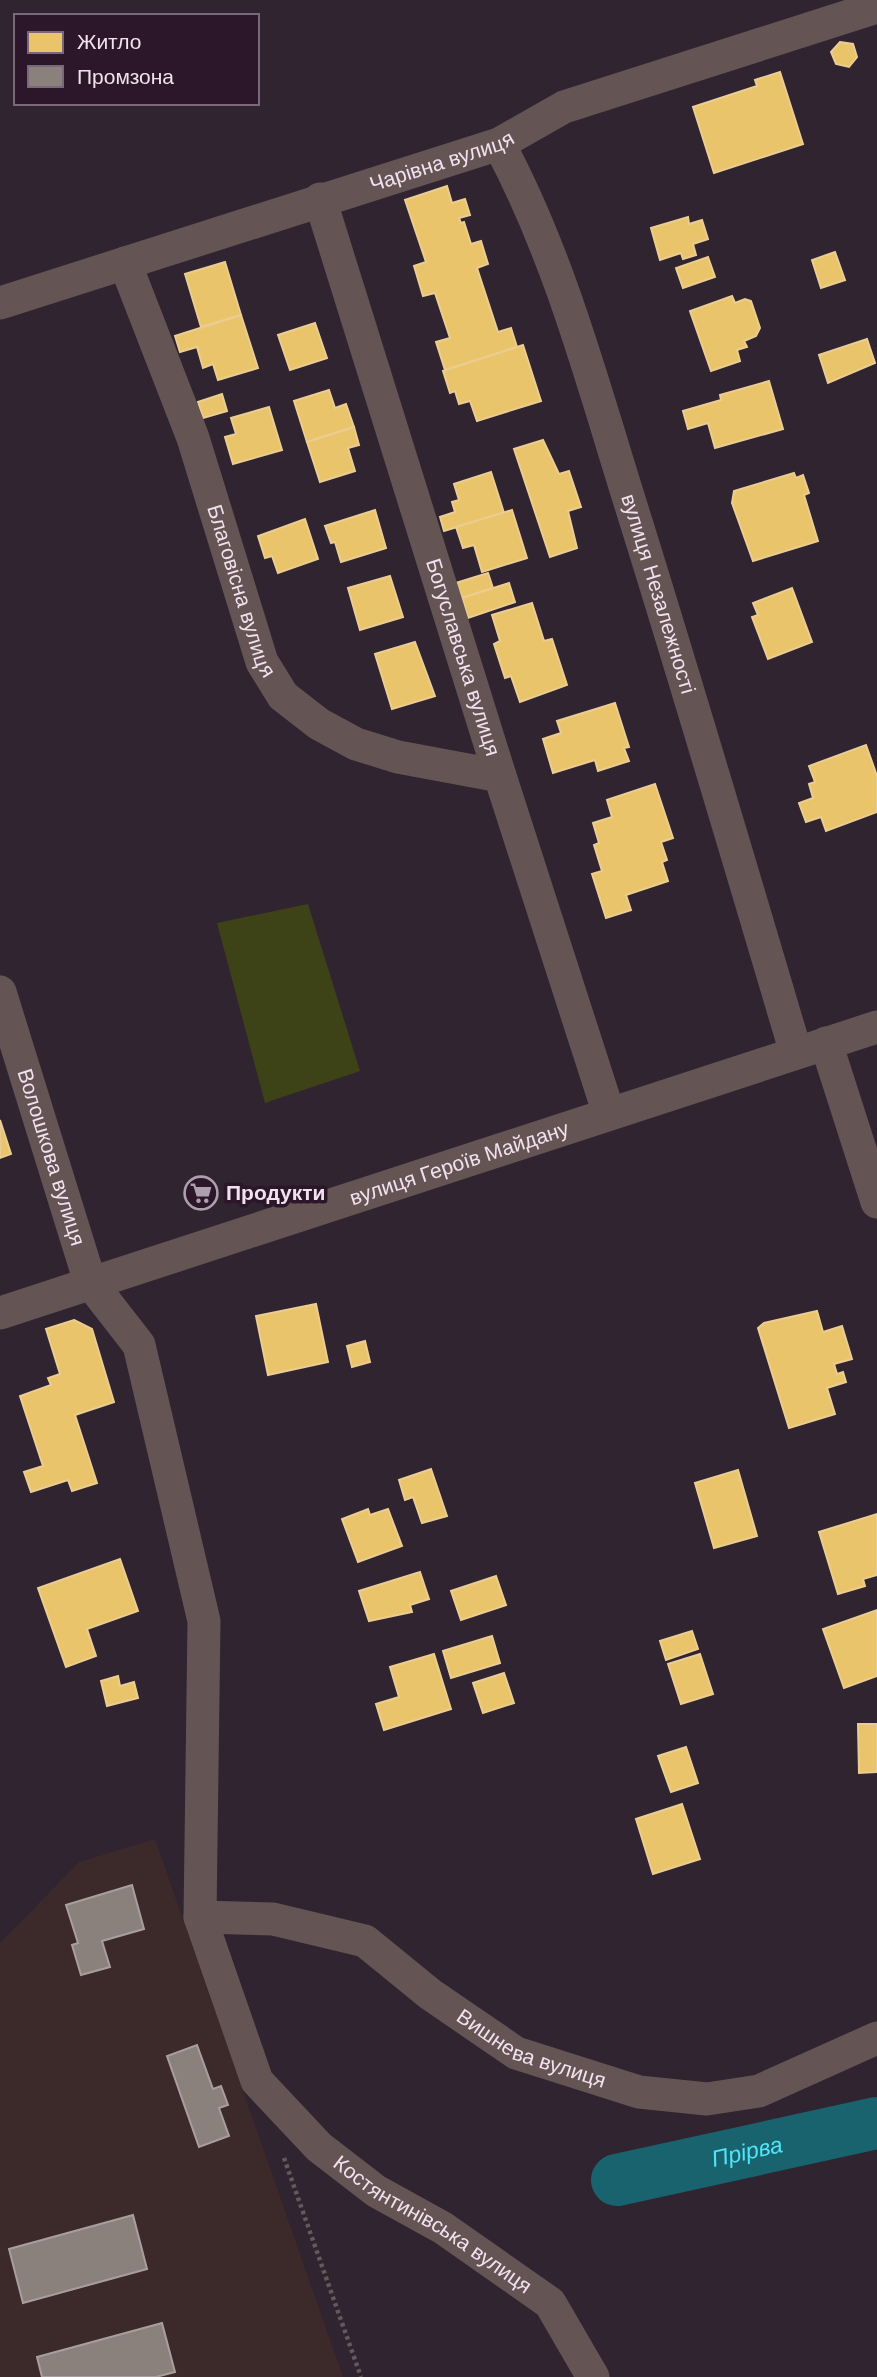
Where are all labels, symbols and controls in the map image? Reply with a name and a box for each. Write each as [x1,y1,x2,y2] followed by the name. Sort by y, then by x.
[14,14,259,105] legend
[77,30,141,53] text: Житло
[77,65,174,88] text: Промзона
[367,126,518,195] street label: Чарівна вулиця
[617,491,700,696] street label: вулиця Незалежності
[203,502,281,681] street label: Благовісна вулиця
[422,556,505,759] street label: Богуславська вулиця
[14,1066,90,1248] street label: Волошкова вулиця
[347,1116,572,1209] street label: вулиця Героїв Майдану
[182,1174,220,1212] supermarket icon: Продукти
[226,1181,325,1204] place label: Продукти
[453,2004,609,2092] street label: Вишнева вулиця
[709,2131,785,2172] water label: Прірва
[329,2151,536,2298] street label: Костянтинівська вулиця

